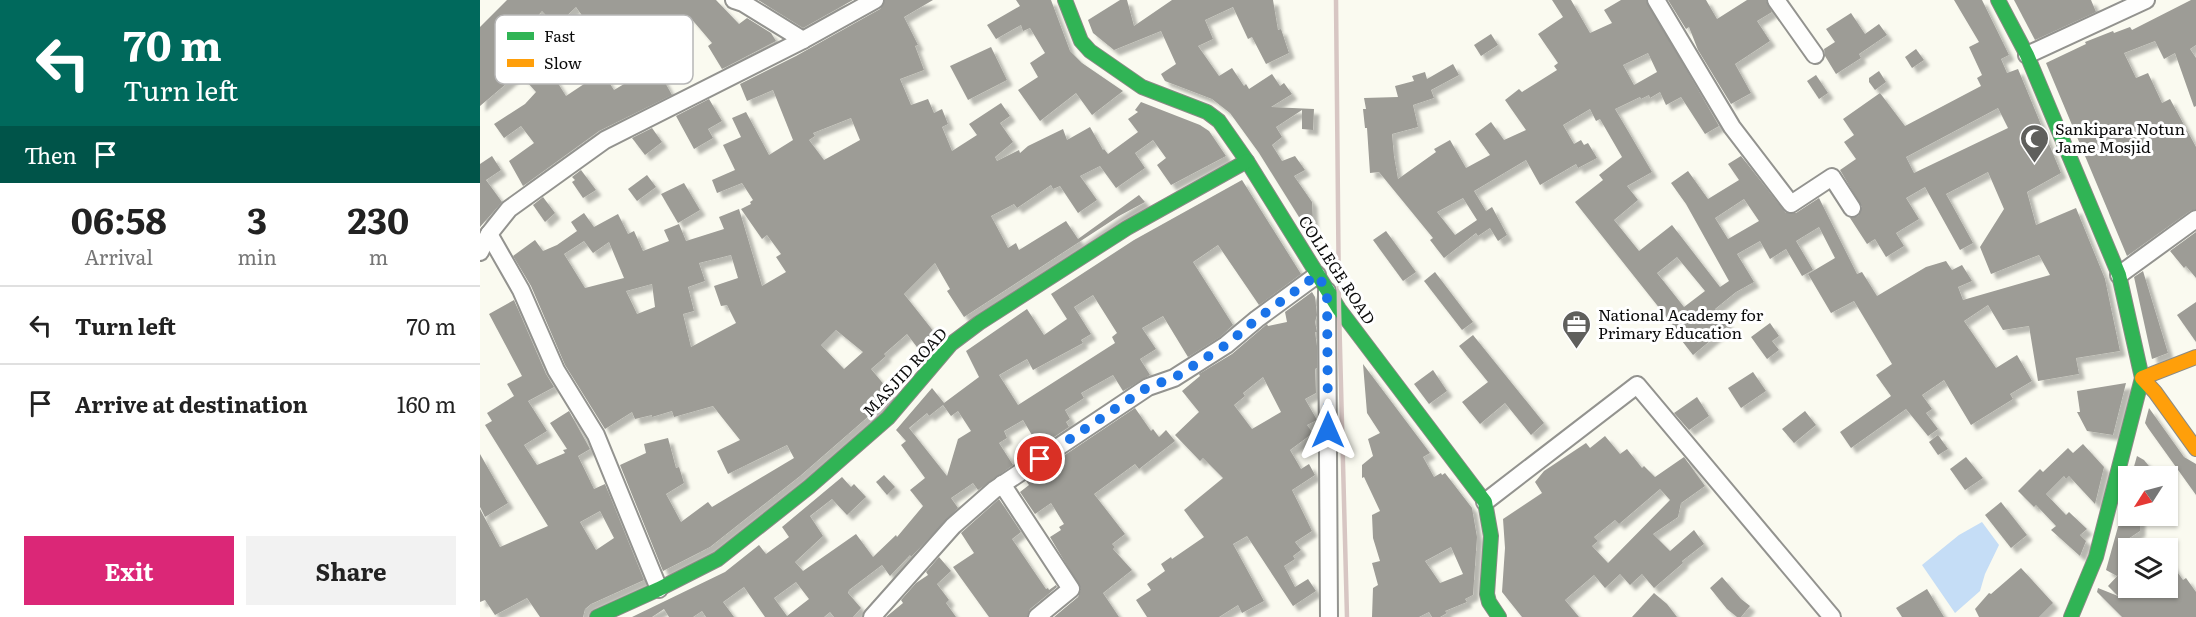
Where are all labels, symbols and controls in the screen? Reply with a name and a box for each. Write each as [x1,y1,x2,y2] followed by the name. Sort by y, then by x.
[123,12,222,74] text: 70 m
[495,15,693,84] legend
[544,23,576,47] text: Fast
[24,24,102,102] icon: left
[544,50,582,74] text: Slow
[123,69,238,109] text: Turn left
[2055,116,2185,158] place label: Sankipara Notun Jame Mosjid
[2018,122,2050,164] mosque icon: Sankipara Notun Jame Mosjid
[24,138,77,171] text: Then
[89,138,122,171] icon: arrive
[71,192,167,245] text: 06:58
[247,192,267,245] text: 3
[348,192,409,245] text: 230
[1294,210,1382,329] street label: COLLEGE ROAD
[85,241,153,271] text: Arrival
[237,241,277,271] text: min
[369,241,388,271] text: m
[1598,302,1764,344] place label: National Academy for Primary Education
[1561,308,1593,350] office icon: National Academy for Primary Education
[24,309,57,342] icon: left
[75,309,176,342] text: Turn left
[406,309,456,342] text: 70 m
[856,321,952,421] street label: MASJID ROAD
[24,387,57,420] icon: arrive
[75,387,308,420] text: Arrive at destination
[397,387,456,420] text: 160 m
[1296,398,1360,462] position arrow
[1014,433,1065,484] pin
[1023,442,1056,475] icon: arrive
[2118,466,2178,526] north arrow
[2118,466,2178,598] map controls
[24,536,234,605] button: Exit
[246,536,456,605] button: Share
[2118,538,2178,598] button: layers

